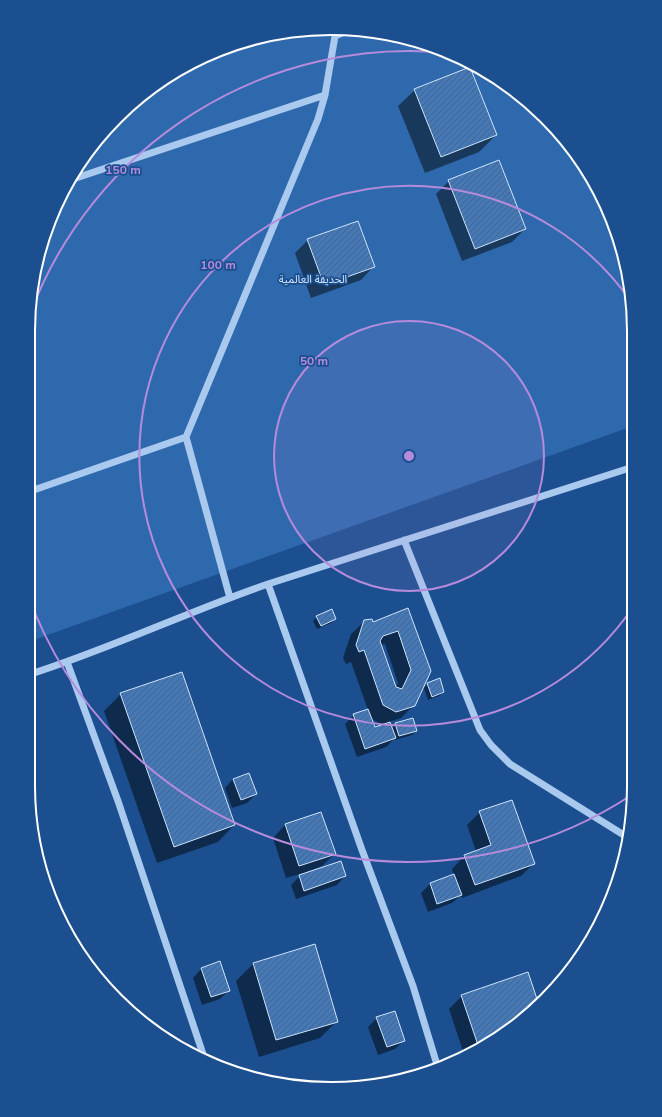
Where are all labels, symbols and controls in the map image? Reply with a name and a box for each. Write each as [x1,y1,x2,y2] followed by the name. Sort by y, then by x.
[105,162,141,178] text: 150 m
[200,257,236,273] text: 100 m
[279,272,347,287] park label: الحديقة العالمية
[300,353,328,369] text: 50 m
[402,449,416,463] centre of rings

